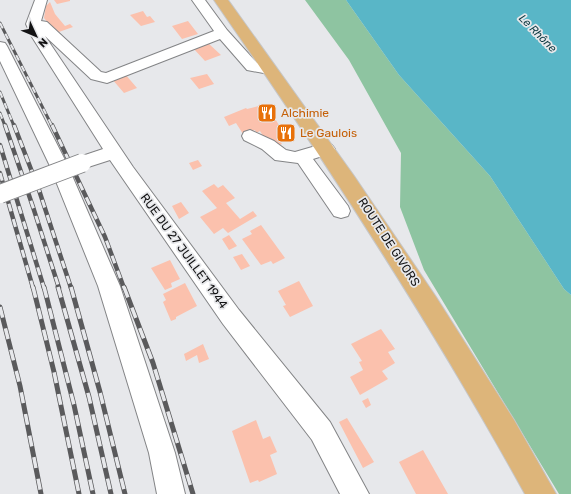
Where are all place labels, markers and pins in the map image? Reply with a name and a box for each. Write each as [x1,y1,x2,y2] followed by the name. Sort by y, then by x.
[256,102,278,124] restaurant icon: Alchimie
[281,106,329,120] place label: Alchimie
[275,122,297,144] restaurant icon: Le Gaulois
[300,126,357,140] place label: Le Gaulois

